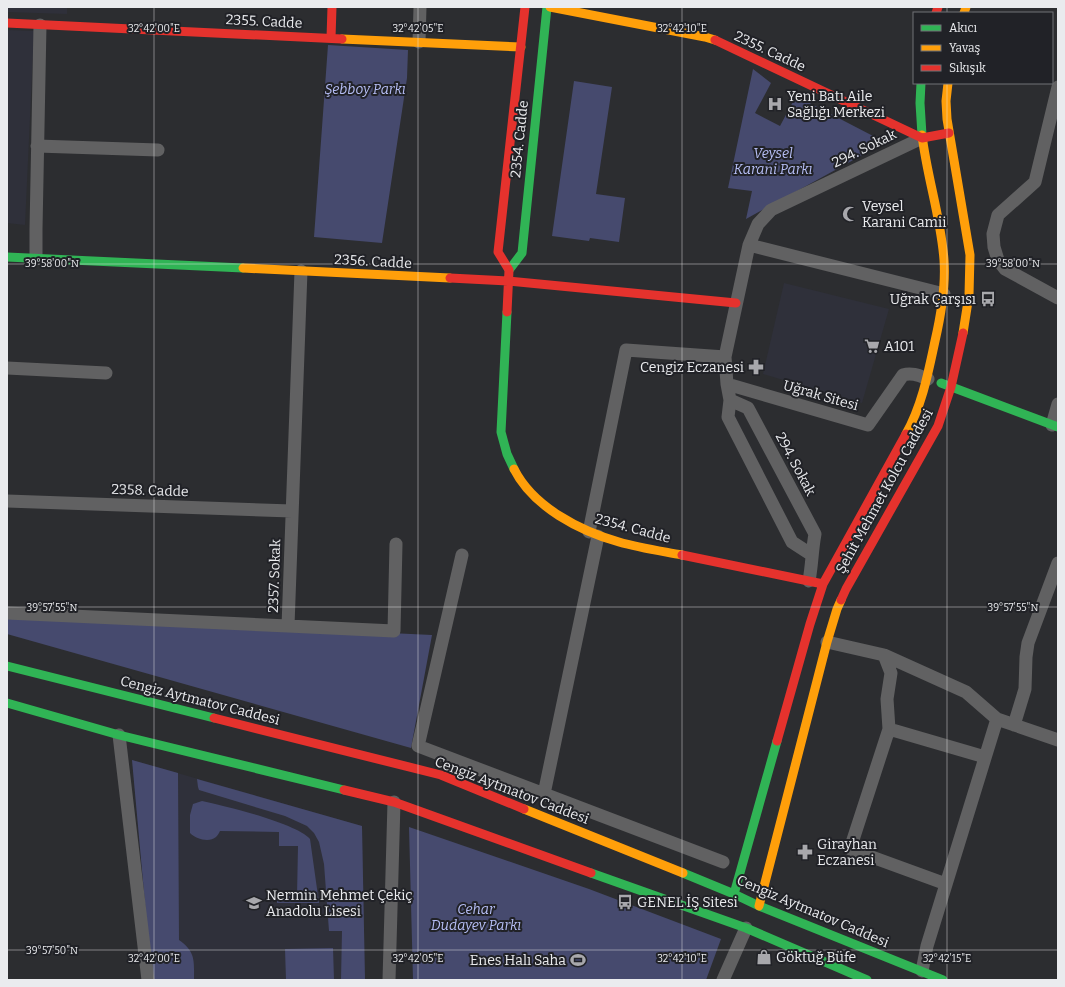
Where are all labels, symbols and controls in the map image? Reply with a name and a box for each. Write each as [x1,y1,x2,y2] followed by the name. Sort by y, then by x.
[225,11,303,32] street label: 2355. Cadde
[913,12,1053,84] legend
[949,21,978,35] text: Akıcı
[128,23,180,35] text: 32°42'00"E
[392,23,444,35] text: 32°42'05"E
[657,23,707,35] text: 32°42'10"E
[731,28,808,75] street label: 2355. Cadde
[949,41,981,55] text: Yavaş
[949,61,986,75] text: Sıkışık
[324,81,406,98] park label: Şebboy Parkı
[787,88,885,121] place label: Yeni Batı Aile Sağlığı Merkezi
[766,95,784,113] hospital icon: Yeni Batı Aile Sağlığı Merkezi
[507,100,532,179] street label: 2354. Cadde
[829,126,899,171] street label: 294. Sokak
[733,145,813,178] park label: Veysel Karani Parkı
[862,198,946,231] place label: Veysel Karani Camii
[841,205,859,223] mosque icon: Veysel Karani Camii
[334,251,412,272] street label: 2356. Cadde
[25,258,79,270] text: 39°58'00"N
[986,258,1040,270] text: 39°58'00"N
[979,290,997,308] bus stop icon: Uğrak Çarşısı
[890,291,976,308] place label: Uğrak Çarşısı
[863,337,881,355] supermarket icon: A101
[884,338,915,355] place label: A101
[747,358,765,376] pharmacy icon: Cengiz Eczanesi
[640,359,744,376] place label: Cengiz Eczanesi
[781,377,860,414] street label: Uğrak Sitesi
[832,406,937,576] street label: Şehit Mehmet Kolcu Caddesi
[772,430,819,499] street label: 294. Sokak
[111,481,189,500] street label: 2358. Cadde
[593,510,673,547] street label: 2354. Cadde
[265,539,284,613] street label: 2357. Sokak
[27,602,77,614] text: 39°57'55"N
[988,602,1038,614] text: 39°57'55"N
[118,672,281,729] street label: Cengiz Aytmatov Caddesi
[432,753,591,828] street label: Cengiz Aytmatov Caddesi
[817,836,877,869] place label: Girayhan Eczanesi
[796,843,814,861] pharmacy icon: Girayhan Eczanesi
[734,872,891,951] street label: Cengiz Aytmatov Caddesi
[266,887,413,920] place label: Nermin Mehmet Çekiç Anadolu Lisesi
[616,893,634,911] bus stop icon: GENEL İŞ Sitesi
[245,894,263,912] school or university icon: Nermin Mehmet Çekiç Anadolu Lisesi
[637,894,738,911] place label: GENEL İŞ Sitesi
[431,901,521,934] park label: Cehar Dudayev Parkı
[26,945,78,957] text: 39°57'50"N
[755,948,773,966] shop icon: Göktuğ Büfe
[776,949,856,966] place label: Göktuğ Büfe
[569,951,587,969] sports icon: Enes Halı Saha
[470,952,566,969] place label: Enes Halı Saha
[128,953,180,965] text: 32°42'00"E
[392,953,444,965] text: 32°42'05"E
[657,953,707,965] text: 32°42'10"E
[923,953,971,965] text: 32°42'15"E

